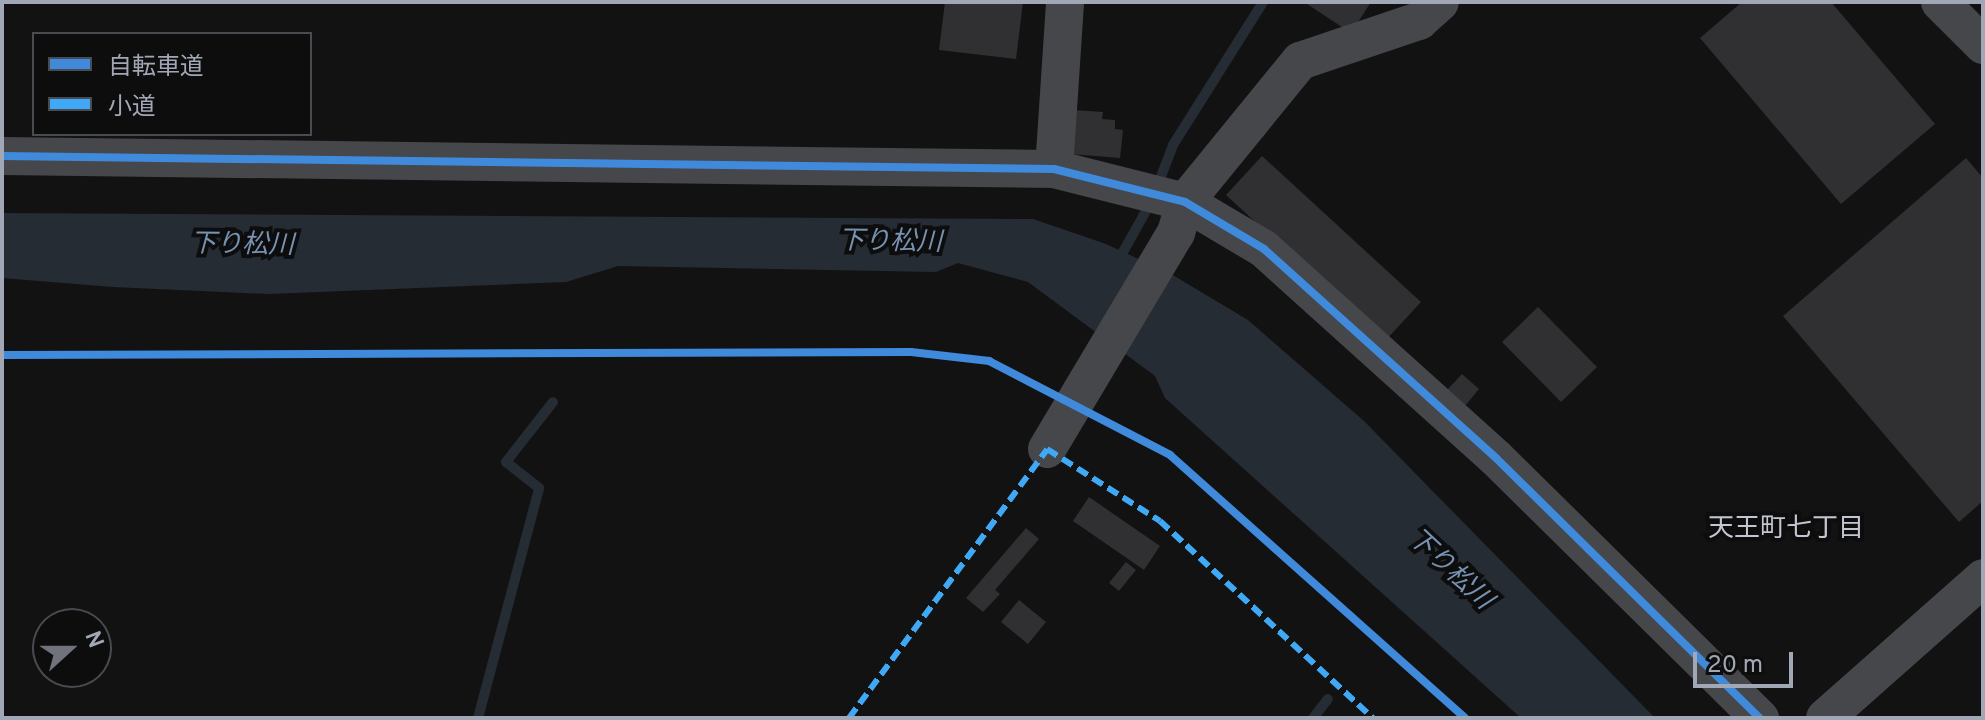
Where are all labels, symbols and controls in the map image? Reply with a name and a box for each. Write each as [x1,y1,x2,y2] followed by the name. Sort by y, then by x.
[32,32,312,136] legend
[108,53,204,83] text: 自転車道
[108,93,156,123] text: 小道
[838,226,942,260] water label: 下り松川
[190,229,294,263] water label: 下り松川
[1708,514,1864,546] district label: 天王町七丁目
[1400,523,1498,617] water label: 下り松川
[32,608,112,688] north arrow
[78,628,108,652] text: N
[1697,636,1797,686] scale bar
[1707,651,1763,681] text: 20 m

